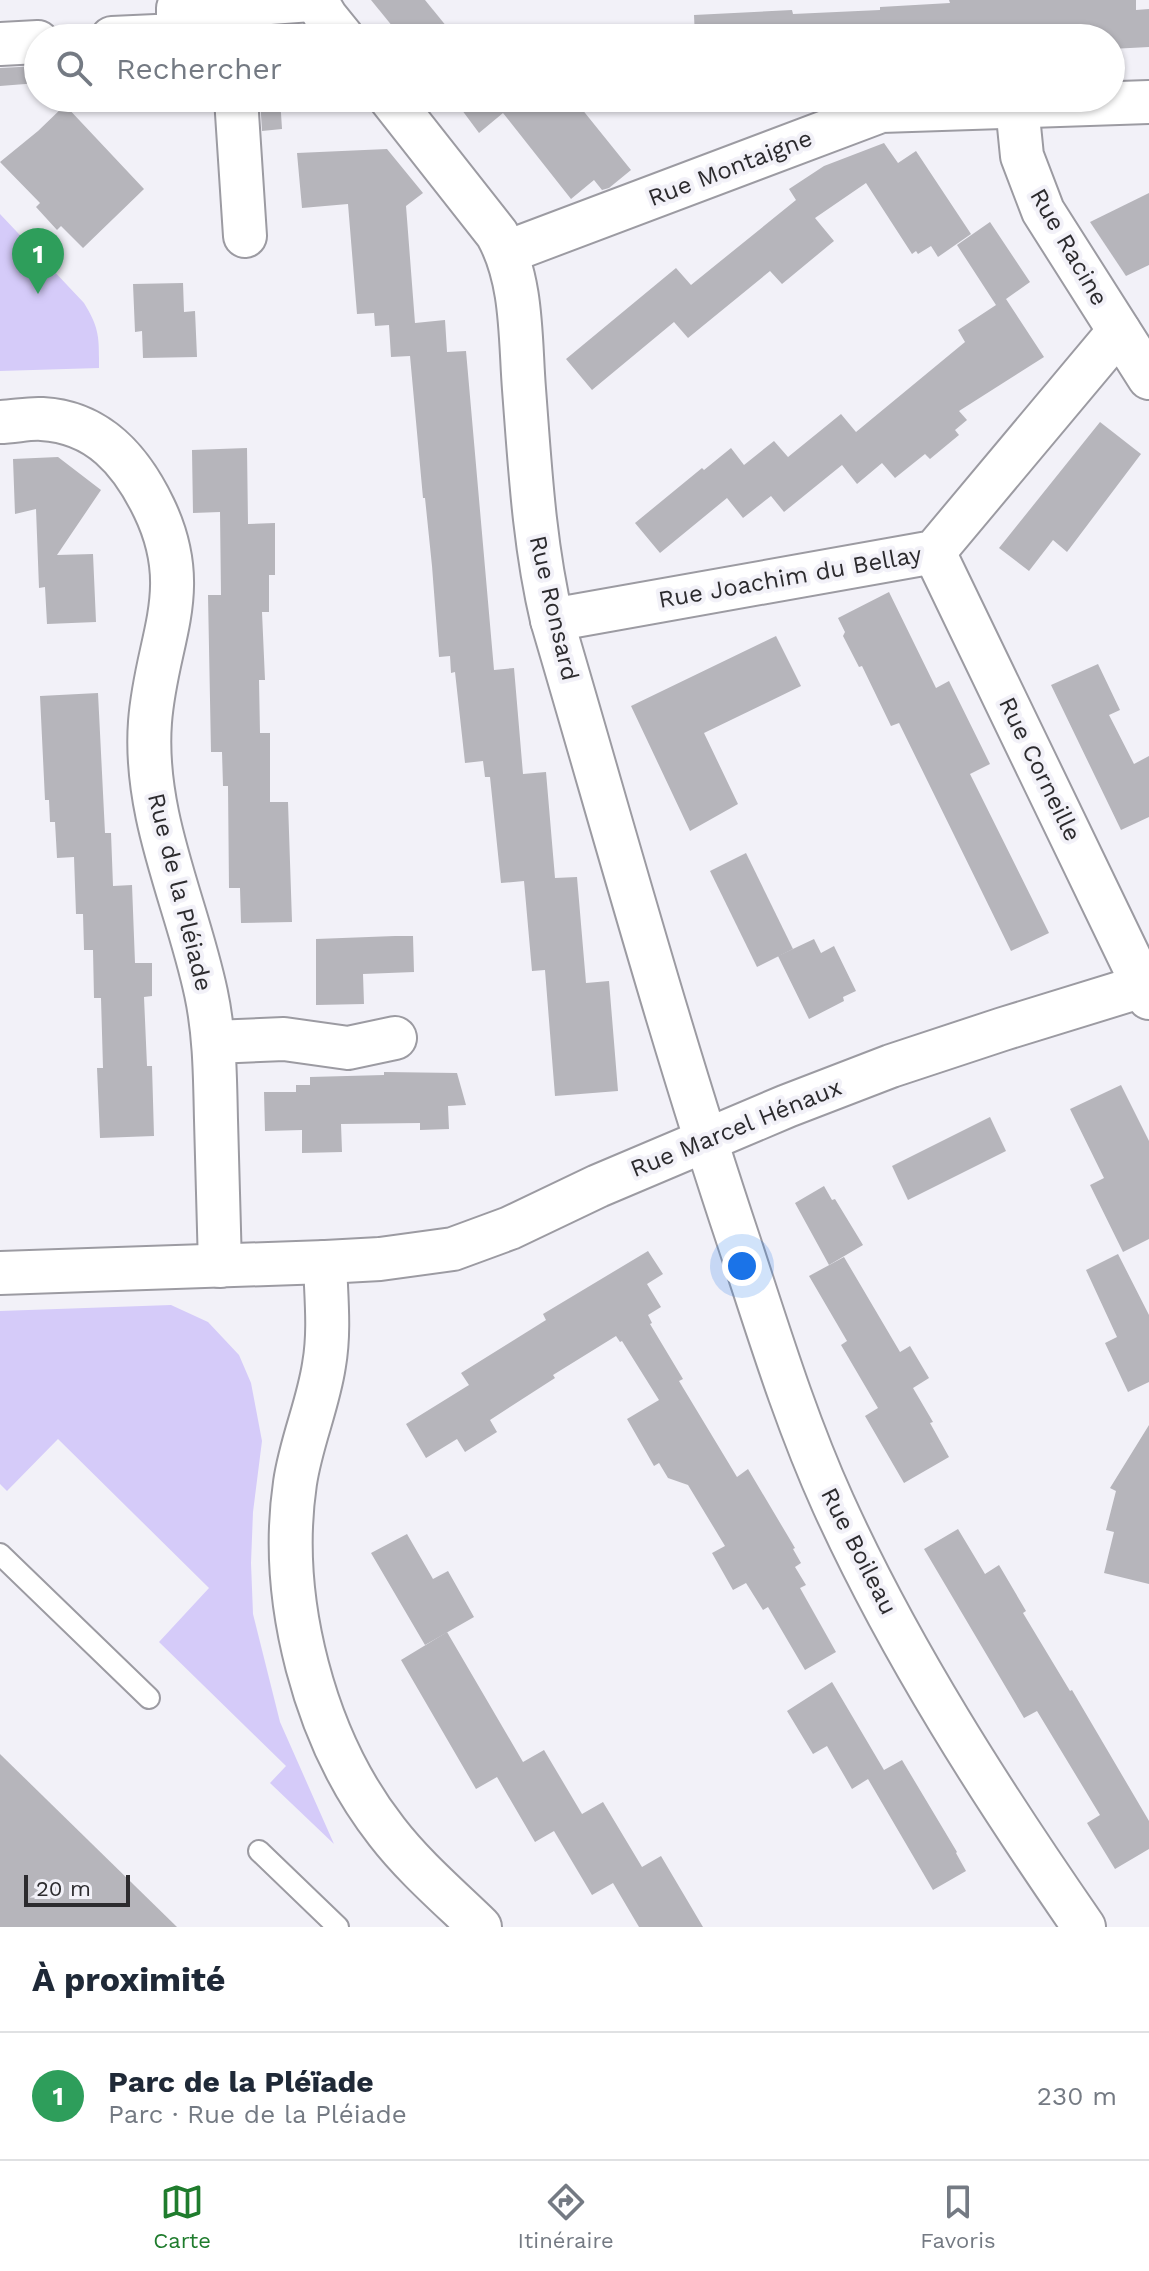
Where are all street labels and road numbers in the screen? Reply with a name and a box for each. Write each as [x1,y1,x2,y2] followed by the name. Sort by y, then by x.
[644,124,816,212] street label: Rue Montaigne
[1024,183,1114,311] street label: Rue Racine
[524,533,584,683] street label: Rue Ronsard
[656,540,924,614] street label: Rue Joachim du Bellay
[993,692,1087,846] street label: Rue Corneille
[142,790,218,994] street label: Rue de la Pléiade
[626,1073,846,1183] street label: Rue Marcel Hénaux
[815,1483,903,1619] street label: Rue Boileau

